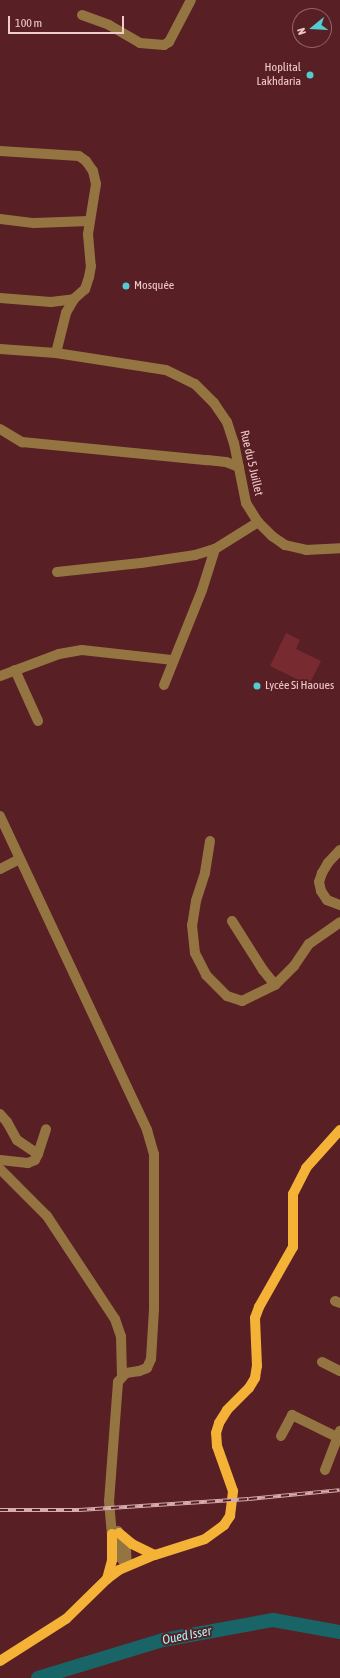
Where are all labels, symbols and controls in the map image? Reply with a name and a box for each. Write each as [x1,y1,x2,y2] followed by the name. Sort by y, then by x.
[10,8,126,34] scale bar
[292,8,332,48] north arrow
[15,16,42,30] text: 100 m
[295,26,308,36] text: N
[257,61,301,89] place label: Hoplital Lakhdaria
[304,69,316,81] marker: Hoplital Lakhdaria
[134,279,174,293] place label: Mosquée
[121,281,131,291] marker: Mosquée
[236,429,266,497] street label: Rue du 5 Juillet
[265,679,334,693] place label: Lycée Si Haoues
[252,681,262,691] marker: Lycée Si Haoues
[161,1624,213,1648] water label: Oued Isser

